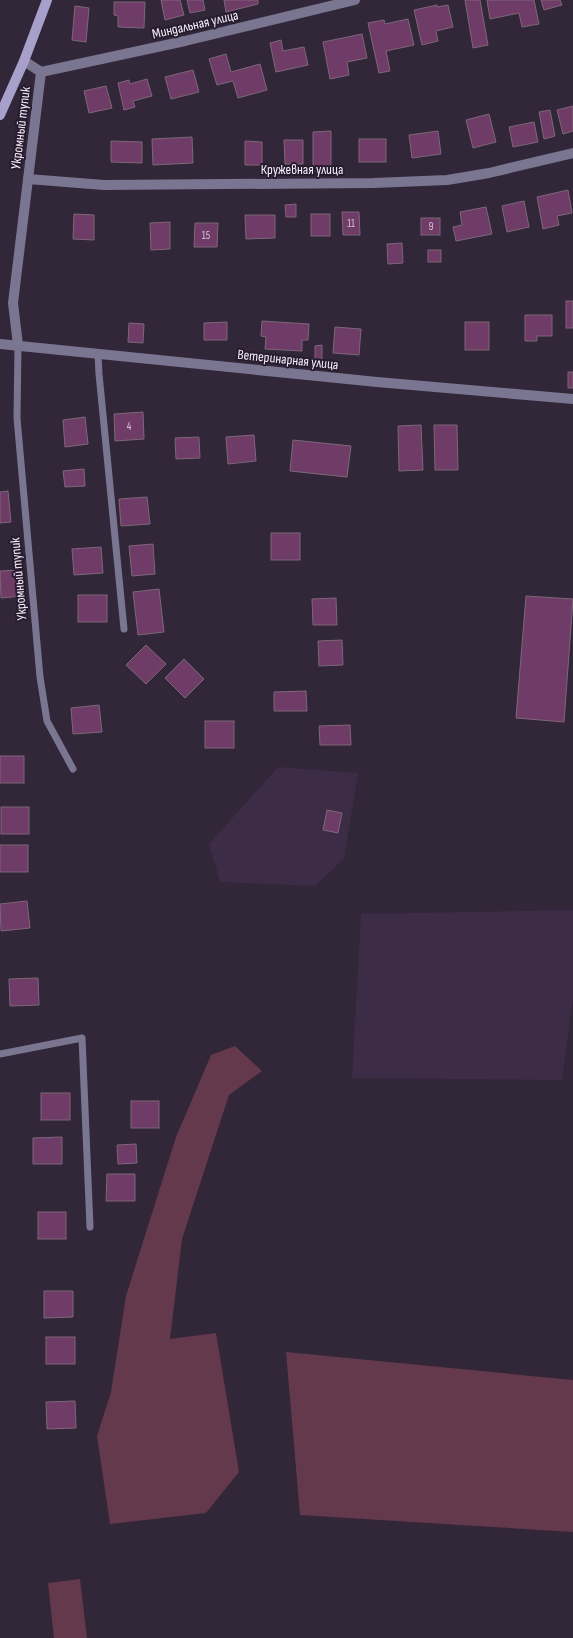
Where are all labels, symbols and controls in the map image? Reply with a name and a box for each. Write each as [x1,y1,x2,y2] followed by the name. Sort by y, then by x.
[150,6,240,43] street label: Миндальная улица
[7,85,34,170] street label: Укромный тупик
[261,161,343,178] street label: Кружевная улица
[347,217,355,230] house number: 11
[429,220,434,233] house number: 9
[202,229,210,242] house number: 15
[237,346,339,373] street label: Ветеринарная улица
[127,420,132,433] house number: 4
[6,536,31,621] street label: Укромный тупик

